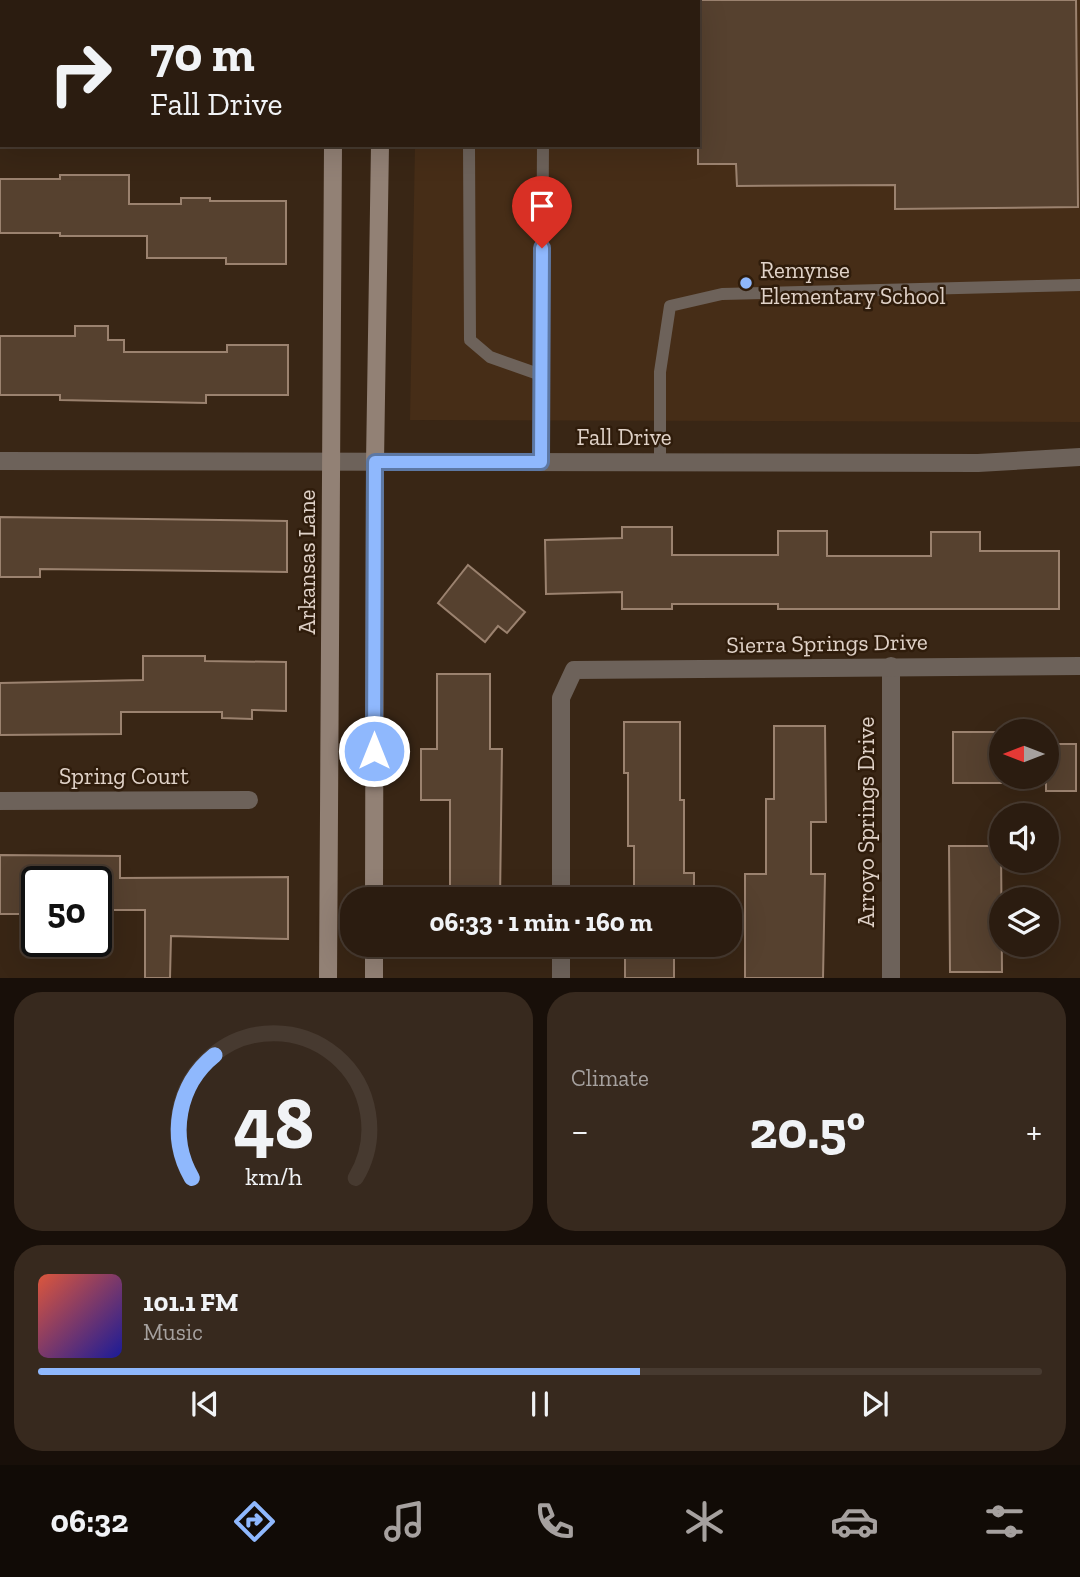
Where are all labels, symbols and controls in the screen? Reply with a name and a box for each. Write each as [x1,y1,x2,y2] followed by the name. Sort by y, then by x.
[150,25,255,84] text: 70 m
[35,28,126,119] icon: right
[150,85,283,123] text: Fall Drive
[512,176,572,248] pin
[523,187,561,225] icon: arrive
[760,256,946,310] place label: Remynse Elementary School
[738,275,754,291] marker: Remynse Elementary School
[576,423,672,451] street label: Fall Drive
[293,490,321,634] street label: Arkansas Lane
[726,627,928,659] street label: Sierra Springs Drive
[337,714,411,788] position arrow
[852,717,880,927] street label: Arroyo Springs Drive
[989,719,1059,789] north arrow
[989,719,1059,957] map controls
[59,762,189,790] street label: Spring Court
[989,803,1059,873] button: sound
[21,866,112,957] speed limit sign: 50
[989,887,1059,957] button: layers
[430,906,652,938] text: 06:33 · 1 min · 160 m
[571,1064,649,1092] text: Climate
[233,1079,314,1167] text: 48
[750,1099,865,1161] text: 20.5°
[571,1108,589,1154] text: −
[1026,1108,1042,1154] text: +
[245,1160,302,1190] text: km/h
[143,1286,238,1318] text: 101.1 FM
[143,1318,203,1346] text: Music
[186,1385,224,1423] icon: previous
[521,1385,559,1423] icon: pause
[856,1385,894,1423] icon: next
[230,1497,279,1546] icon: directions
[380,1497,429,1546] icon: music
[530,1497,579,1546] icon: phone
[680,1497,729,1546] icon: climate
[830,1497,879,1546] icon: car
[980,1497,1029,1546] icon: filters
[51,1502,128,1540] text: 06:32

